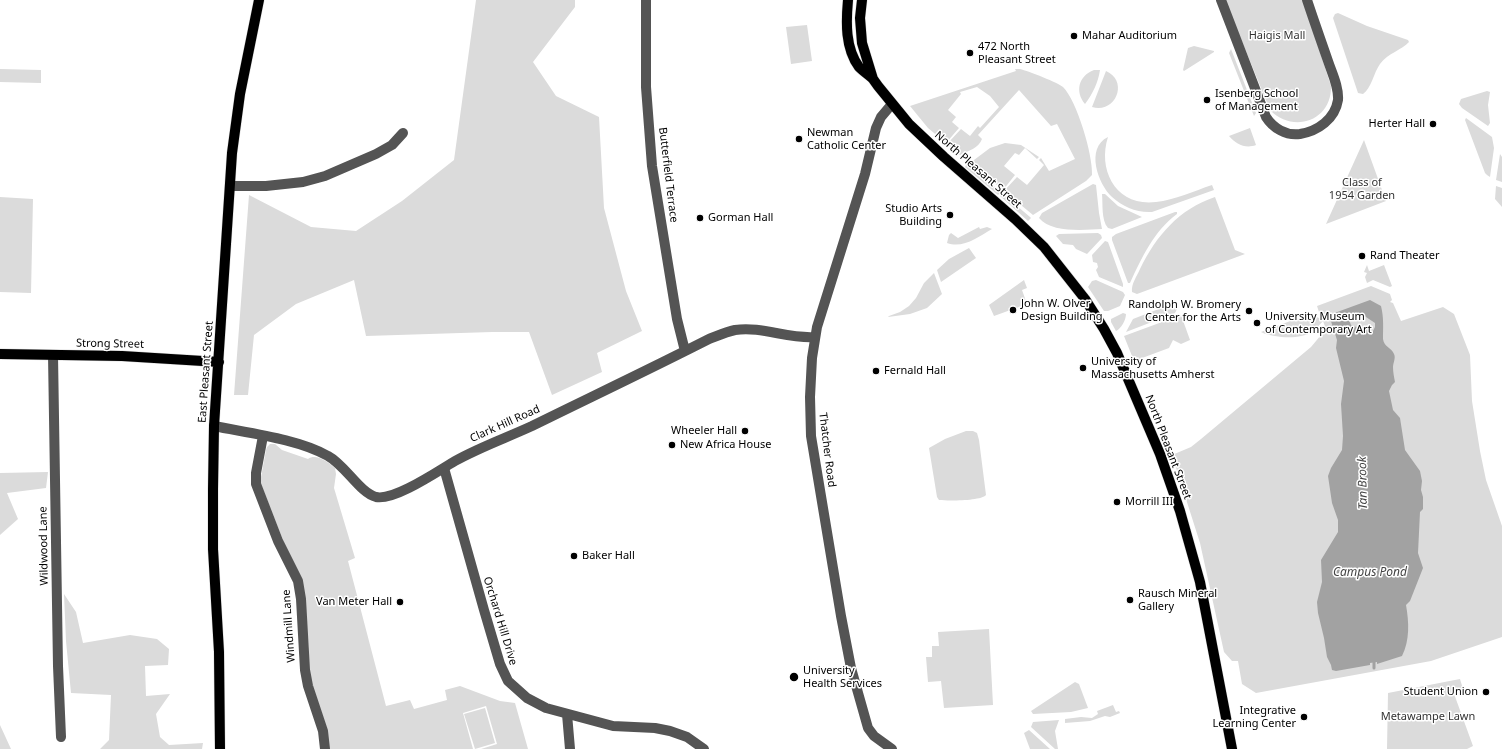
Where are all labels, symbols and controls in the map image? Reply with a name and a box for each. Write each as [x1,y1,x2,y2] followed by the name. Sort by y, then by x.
[1082,29,1177,43] place label: Mahar Auditorium
[1249,29,1305,43] park label: Haigis Mall
[1069,31,1079,41] marker: Mahar Auditorium
[978,40,1056,66] place label: 472 North Pleasant Street
[965,48,975,58] marker: 472 North Pleasant Street
[1215,87,1298,113] place label: Isenberg School of Management
[1202,95,1212,105] marker: Isenberg School of Management
[1369,117,1425,131] place label: Herter Hall
[1428,119,1438,129] marker: Herter Hall
[807,126,886,152] place label: Newman Catholic Center
[656,127,680,223] street label: Butterfield Terrace
[932,129,1024,211] street label: North Pleasant Street
[794,134,804,144] marker: Newman Catholic Center
[1329,176,1395,202] park label: Class of 1954 Garden
[885,202,942,228] place label: Studio Arts Building
[945,210,955,220] marker: Studio Arts Building
[708,211,773,225] place label: Gorman Hall
[695,213,705,223] marker: Gorman Hall
[1370,249,1439,263] place label: Rand Theater
[1357,251,1367,261] marker: Rand Theater
[1021,297,1103,323] place label: John W. Olver Design Building
[1128,298,1241,324] place label: Randolph W. Bromery Center for the Arts
[1008,305,1018,315] marker: John W. Olver Design Building
[1244,306,1254,316] marker: Randolph W. Bromery Center for the Arts
[1265,310,1372,336] place label: University Museum of Contemporary Art
[1252,318,1262,328] marker: University Museum of Contemporary Art
[196,321,216,423] street label: East Pleasant Street
[76,337,144,351] street label: Strong Street
[1091,355,1214,381] place label: University of Massachusetts Amherst
[1078,363,1088,373] marker: University of Massachusetts Amherst
[884,364,946,378] place label: Fernald Hall
[871,366,881,376] marker: Fernald Hall
[1142,393,1194,501] street label: North Pleasant Street
[468,403,542,445] street label: Clark Hill Road
[816,412,838,488] street label: Thatcher Road
[671,424,737,438] place label: Wheeler Hall
[740,426,750,436] marker: Wheeler Hall
[680,438,771,452] place label: New Africa House
[667,440,677,450] marker: New Africa House
[1355,456,1371,510] water label: Tan Brook
[1125,495,1173,509] place label: Morrill III
[1112,497,1122,507] marker: Morrill III
[37,506,51,586] street label: Wildwood Lane
[582,549,635,563] place label: Baker Hall
[569,551,579,561] marker: Baker Hall
[1333,566,1407,580] water label: Campus Pond
[480,575,520,667] street label: Orchard Hill Drive
[1138,587,1217,613] place label: Rausch Mineral Gallery
[280,589,298,663] street label: Windmill Lane
[316,595,392,609] place label: Van Meter Hall
[1125,595,1135,605] marker: Rausch Mineral Gallery
[395,597,405,607] marker: Van Meter Hall
[803,664,882,690] place label: University Health Services
[788,671,800,683] marker: University Health Services
[1403,685,1478,699] place label: Student Union
[1481,687,1491,697] marker: Student Union
[1213,704,1296,730] place label: Integrative Learning Center
[1381,710,1475,724] park label: Metawampe Lawn
[1299,712,1309,722] marker: Integrative Learning Center

